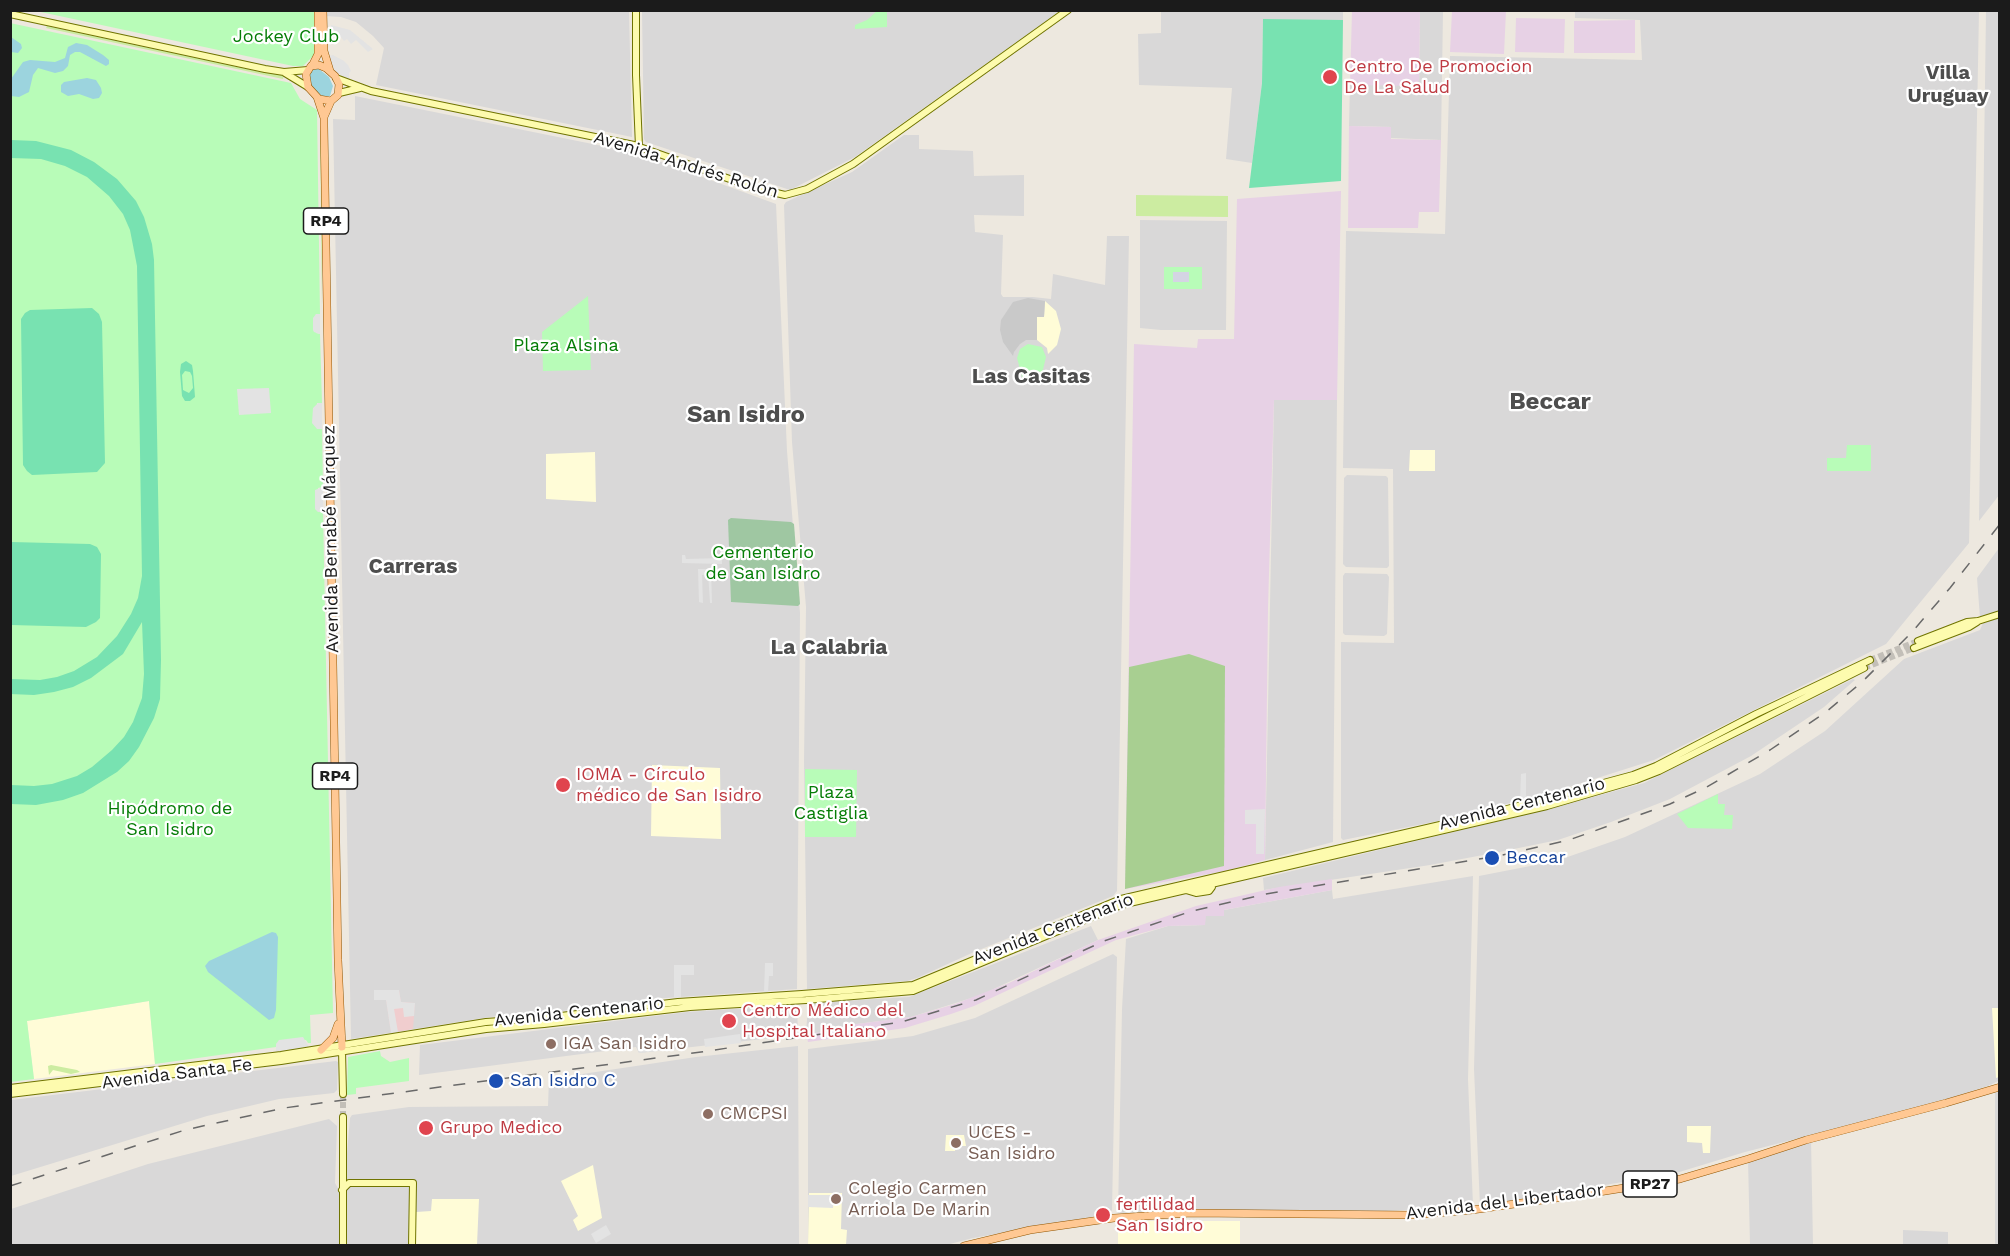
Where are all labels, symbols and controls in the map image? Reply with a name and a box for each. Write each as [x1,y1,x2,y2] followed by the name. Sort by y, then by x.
[233,26,339,48] park label: Jockey Club
[1344,56,1532,98] place label: Centro De Promocion De La Salud
[1908,61,1988,108] district label: Villa Uruguay
[1321,68,1339,86] marker: Centro De Promocion De La Salud
[591,127,781,203] street label: Avenida Andrés Rolón
[304,208,348,234] road number: RP4
[513,335,619,357] park label: Plaza Alsina
[972,364,1090,390] district label: Las Casitas
[1509,388,1591,416] district label: Beccar
[687,401,805,429] district label: San Isidro
[318,425,344,653] street label: Avenida Bernabé Márquez
[705,542,821,584] park label: Cementerio de San Isidro
[369,554,457,580] district label: Carreras
[771,635,887,661] district label: La Calabria
[312,763,358,789] road number: RP4
[576,764,762,806] place label: IOMA - Círculo médico de San Isidro
[1437,773,1607,835] street label: Avenida Centenario
[554,776,572,794] marker: IOMA - Círculo médico de San Isidro
[794,782,868,824] park label: Plaza Castiglia
[108,798,232,840] park label: Hipódromo de San Isidro
[1506,847,1566,869] place label: Beccar
[1483,849,1501,867] marker: Beccar
[970,888,1136,970] street label: Avenida Centenario
[493,992,665,1032] street label: Avenida Centenario
[742,1000,903,1042] place label: Centro Médico del Hospital Italiano
[720,1012,738,1030] marker: Centro Médico del Hospital Italiano
[563,1033,687,1055] place label: IGA San Isidro
[544,1037,558,1051] marker: IGA San Isidro
[101,1054,253,1094] street label: Avenida Santa Fe
[510,1070,616,1092] place label: San Isidro C
[487,1072,505,1090] marker: San Isidro C
[720,1103,788,1125] place label: CMCPSI
[701,1107,715,1121] marker: CMCPSI
[440,1117,562,1139] place label: Grupo Medico
[417,1119,435,1137] marker: Grupo Medico
[968,1122,1055,1164] place label: UCES - San Isidro
[949,1136,963,1150] marker: UCES - San Isidro
[1623,1171,1677,1197] road number: RP27
[848,1178,990,1220] place label: Colegio Carmen Arriola De Marin
[1405,1179,1605,1225] street label: Avenida del Libertador
[829,1192,843,1206] marker: Colegio Carmen Arriola De Marin
[1116,1194,1203,1236] place label: fertilidad San Isidro
[1094,1206,1112,1224] marker: fertilidad San Isidro

